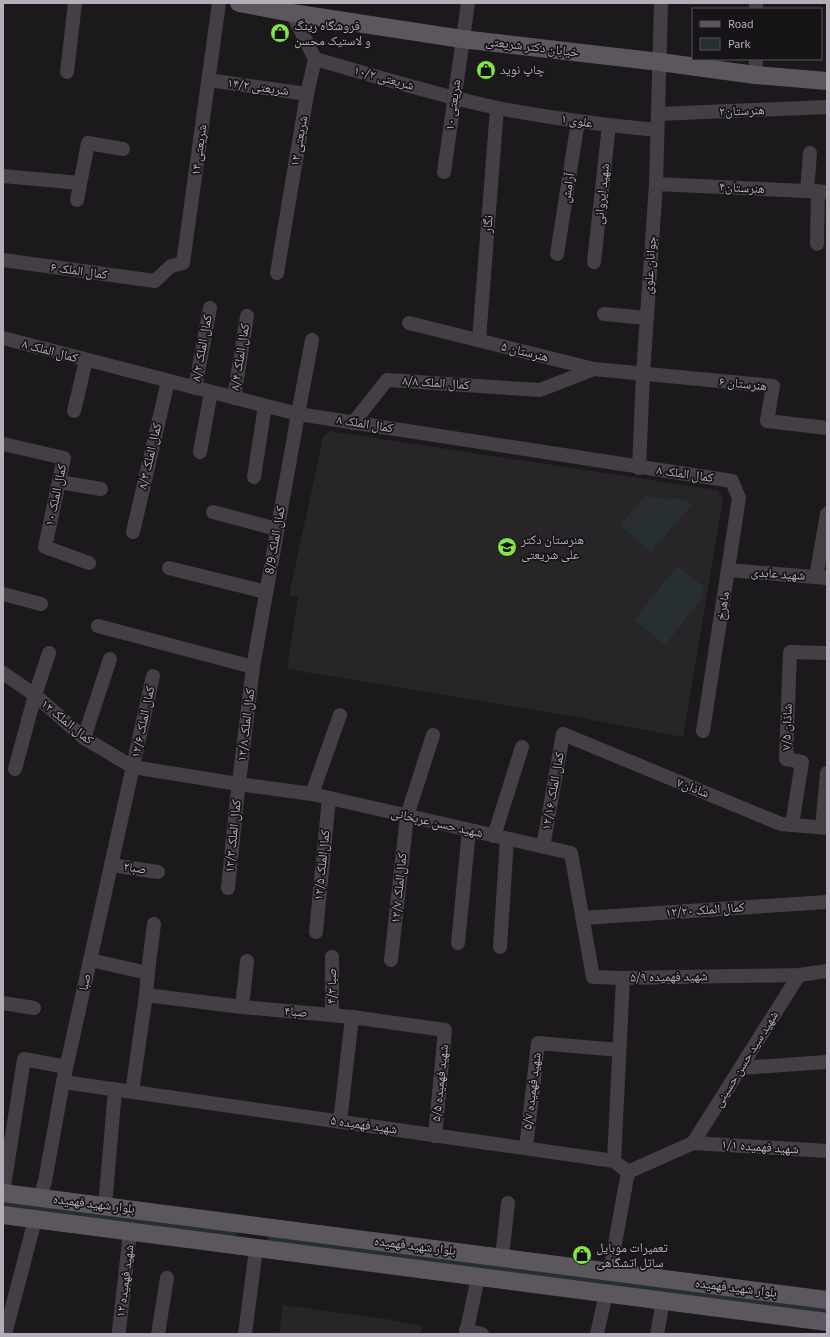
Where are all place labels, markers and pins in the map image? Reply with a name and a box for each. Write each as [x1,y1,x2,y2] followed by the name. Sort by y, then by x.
[294,17,371,50] place label: فروشگاه رینگ و لاستیک محسن
[269,22,291,44] shop icon: فروشگاه رینگ و لاستیک محسن
[475,59,497,81] shop icon: چاپ نوید
[500,61,544,79] place label: چاپ نوید
[520,531,584,564] place label: هنرستان دکتر علی شریعتی
[496,536,518,558] school or university icon: هنرستان دکتر علی شریعتی
[596,1239,668,1272] place label: تعمیرات موبایل ساتل اتشگاهی
[571,1244,593,1266] shop icon: تعمیرات موبایل ساتل اتشگاهی

